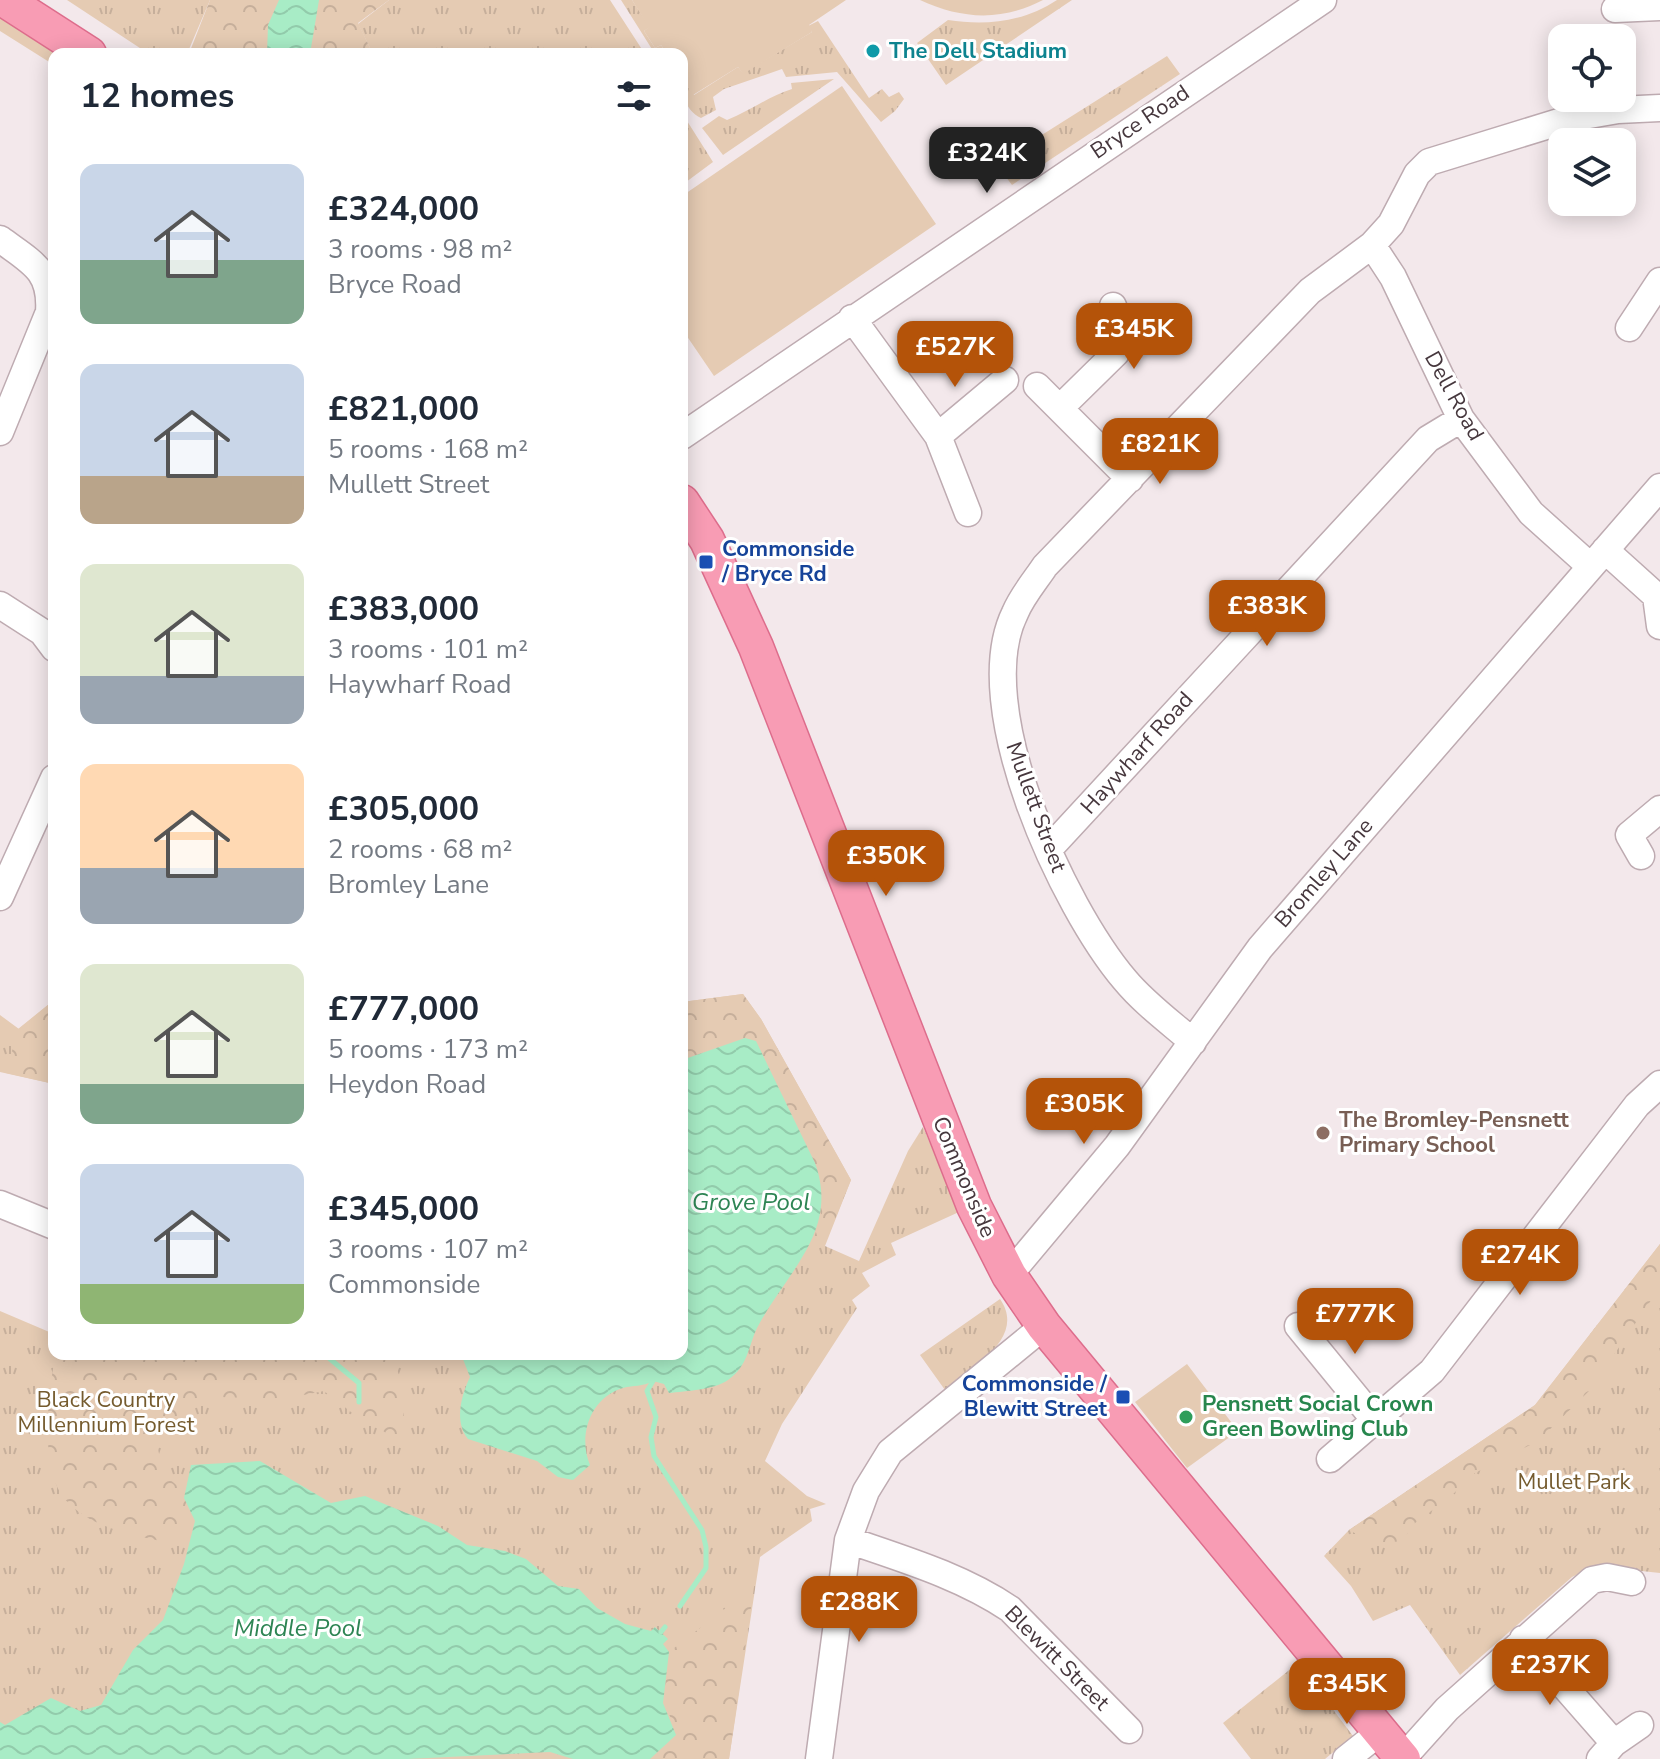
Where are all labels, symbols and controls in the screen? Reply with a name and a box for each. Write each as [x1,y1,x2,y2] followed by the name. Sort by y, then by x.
[1548,24,1636,216] map controls
[1548,24,1636,112] button: locate
[889,36,1067,66] place label: The Dell Stadium
[864,42,882,60] marker: The Dell Stadium
[80,73,234,119] text: 12 homes
[612,74,656,118] icon: filters
[1085,78,1195,166] street label: Bryce Road
[931,127,1043,195] pin: £324K
[1548,128,1636,216] button: layers
[947,135,1027,170] text: £324K
[328,186,479,232] text: £324,000
[144,196,240,292] icon: home
[328,232,512,267] text: 3 rooms · 98 m²
[328,267,462,302] text: Bryce Road
[1078,303,1190,371] pin: £345K
[1094,311,1174,346] text: £345K
[899,321,1011,389] pin: £527K
[915,329,995,364] text: £527K
[1417,346,1491,446] street label: Dell Road
[328,386,479,432] text: £821,000
[144,396,240,492] icon: home
[1104,418,1216,486] pin: £821K
[1120,426,1200,461] text: £821K
[328,432,528,467] text: 5 rooms · 168 m²
[328,467,489,502] text: Mullett Street
[721,534,855,589] place label: Commonside / Bryce Rd
[697,553,715,571] marker: Commonside / Bryce Rd
[1211,580,1323,648] pin: £383K
[328,586,479,632] text: £383,000
[1227,588,1307,623] text: £383K
[144,596,240,692] icon: home
[328,632,528,667] text: 3 rooms · 101 m²
[328,667,512,702] text: Haywharf Road
[1074,685,1200,821] street label: Haywharf Road
[999,738,1074,877] street label: Mullett Street
[328,786,479,832] text: £305,000
[144,796,240,892] icon: home
[1268,812,1380,934] street label: Bromley Lane
[830,830,942,898] pin: £350K
[328,832,512,867] text: 2 rooms · 68 m²
[846,838,926,873] text: £350K
[328,867,489,902] text: Bromley Lane
[328,986,479,1032] text: £777,000
[144,996,240,1092] icon: home
[328,1032,528,1067] text: 5 rooms · 173 m²
[328,1067,486,1102] text: Heydon Road
[1028,1078,1140,1146] pin: £305K
[1044,1086,1124,1121] text: £305K
[1339,1105,1569,1160] place label: The Bromley-Pensnett Primary School
[925,1112,1003,1242] street label: Commonside
[1314,1124,1332,1142] marker: The Bromley-Pensnett Primary School
[328,1186,479,1232] text: £345,000
[692,1186,810,1218] water label: Grove Pool
[144,1196,240,1292] icon: home
[1464,1229,1576,1297] pin: £274K
[328,1232,528,1267] text: 3 rooms · 107 m²
[1480,1237,1560,1272] text: £274K
[328,1267,480,1302] text: Commonside
[1299,1288,1411,1356] pin: £777K
[1315,1296,1395,1331] text: £777K
[962,1369,1108,1424] place label: Commonside / Blewitt Street
[18,1385,195,1440] park label: Black Country Millennium Forest
[1114,1388,1132,1406] marker: Commonside / Blewitt Street
[1202,1389,1433,1444] place label: Pensnett Social Crown Green Bowling Club
[1177,1408,1195,1426] marker: Pensnett Social Crown Green Bowling Club
[1517,1467,1632,1497] park label: Mullet Park
[803,1576,915,1644] pin: £288K
[819,1584,899,1619] text: £288K
[998,1599,1116,1717] street label: Blewitt Street
[234,1612,362,1644] water label: Middle Pool
[1494,1639,1606,1707] pin: £237K
[1510,1647,1590,1682] text: £237K
[1291,1658,1403,1726] pin: £345K
[1307,1666,1387,1701] text: £345K

